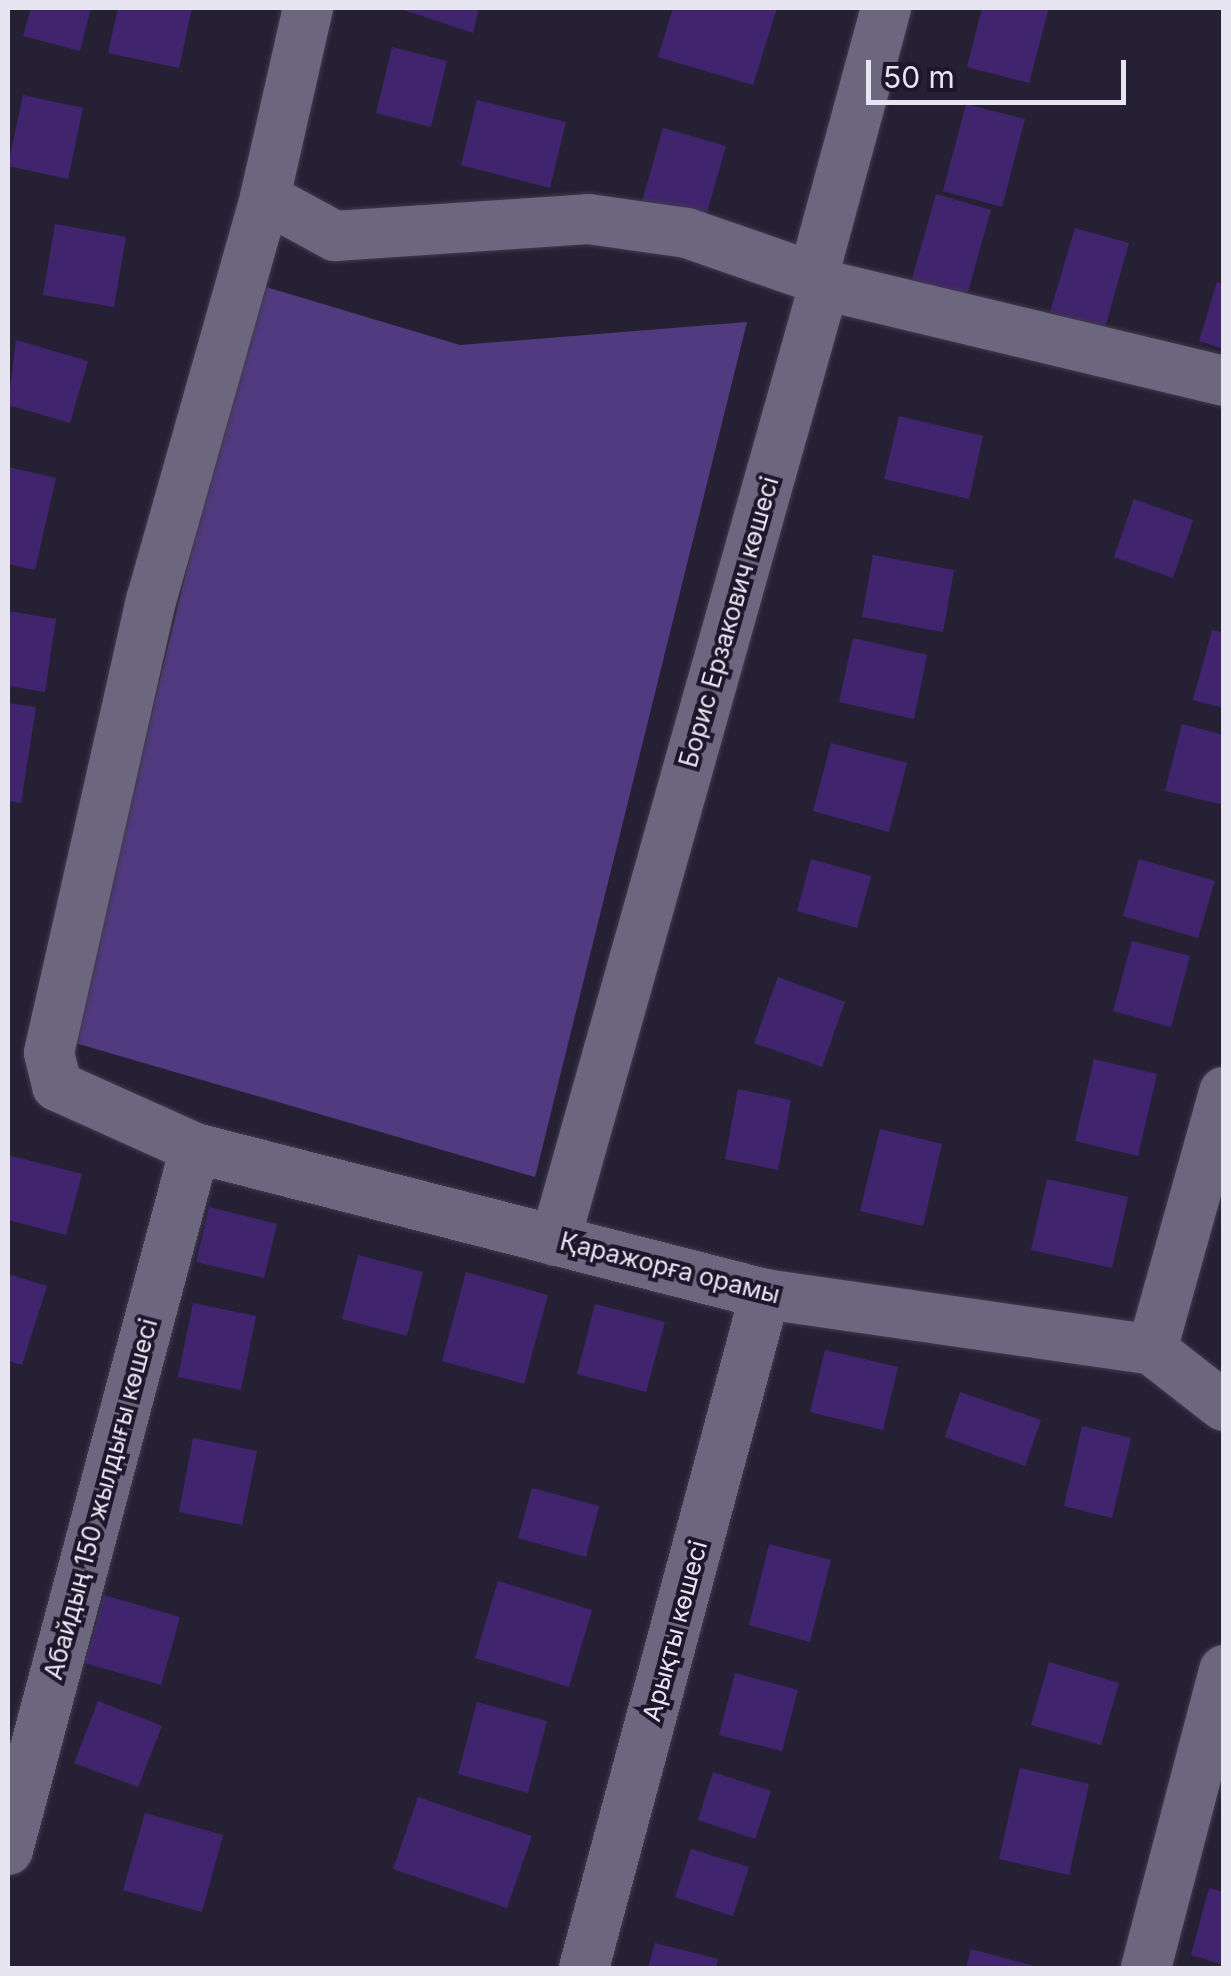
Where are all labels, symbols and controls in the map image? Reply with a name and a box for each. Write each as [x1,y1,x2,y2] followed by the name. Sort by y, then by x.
[871,40,1131,102] scale bar
[883,59,955,95] text: 50 m
[673,473,785,771] street label: Борис Ерзакович көшесі
[557,1226,783,1310] street label: Қаражорға орамы
[38,1315,164,1683] street label: Абайдың 150 жылдығы көшесі
[636,1537,714,1725] street label: Арықты көшесі

